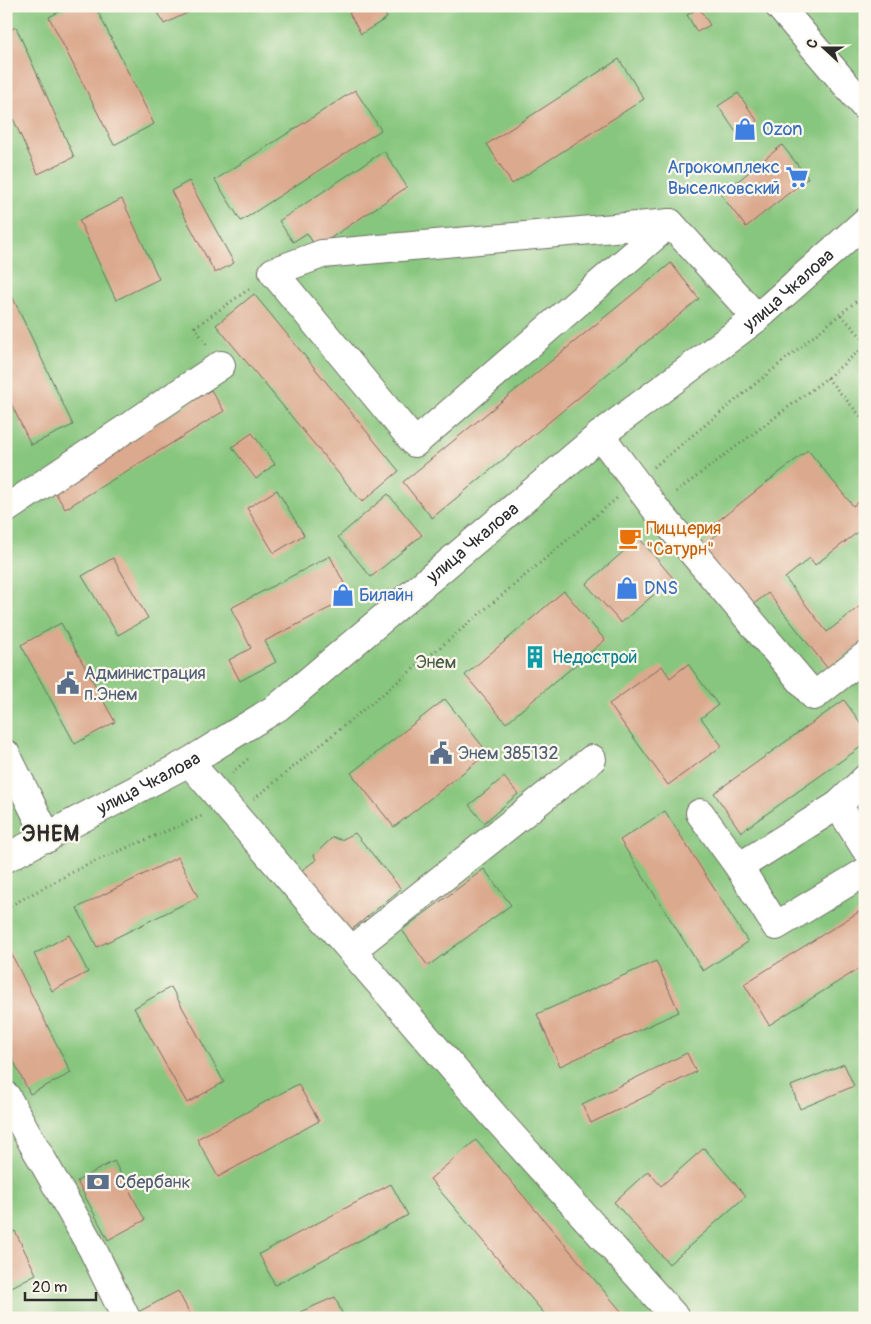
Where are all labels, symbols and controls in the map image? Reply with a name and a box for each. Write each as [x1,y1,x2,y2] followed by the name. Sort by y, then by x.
[798,22,848,72] north arrow
[803,36,822,51] text: С
[732,116,758,142] shop icon: Ozon
[762,118,802,141] place label: Ozon
[667,156,780,200] place label: Агрокомплекс Выселковский
[784,164,810,190] supermarket icon: Агрокомплекс Выселковский
[738,243,839,336] street label: улица Чкалова
[421,497,523,589] street label: улица Чкалова
[646,517,721,561] place label: Пиццерия "Сатурн"
[617,525,643,551] cafe icon: Пиццерия "Сатурн"
[614,575,640,601] shop icon: DNS
[644,577,678,600] place label: DNS
[330,582,356,608] shop icon: Билайн
[359,584,413,607] place label: Билайн
[522,644,548,670] building icon: Недострой
[552,646,637,669] place label: Недострой
[416,651,456,674] park label: Энем
[84,662,206,706] place label: Администрация п.Энем
[55,670,81,696] public building icon: Администрация п.Энем
[428,740,454,766] public building icon: Энем 385132
[458,742,558,765] place label: Энем 385132
[92,746,205,820] street label: улица Чкалова
[22,820,80,848] district label: ЭНЕМ
[85,1169,111,1195] bank icon: Сбербанк
[115,1171,191,1194] place label: Сбербанк
[25,1269,96,1301] scale bar
[32,1278,67,1297] text: 20 m

